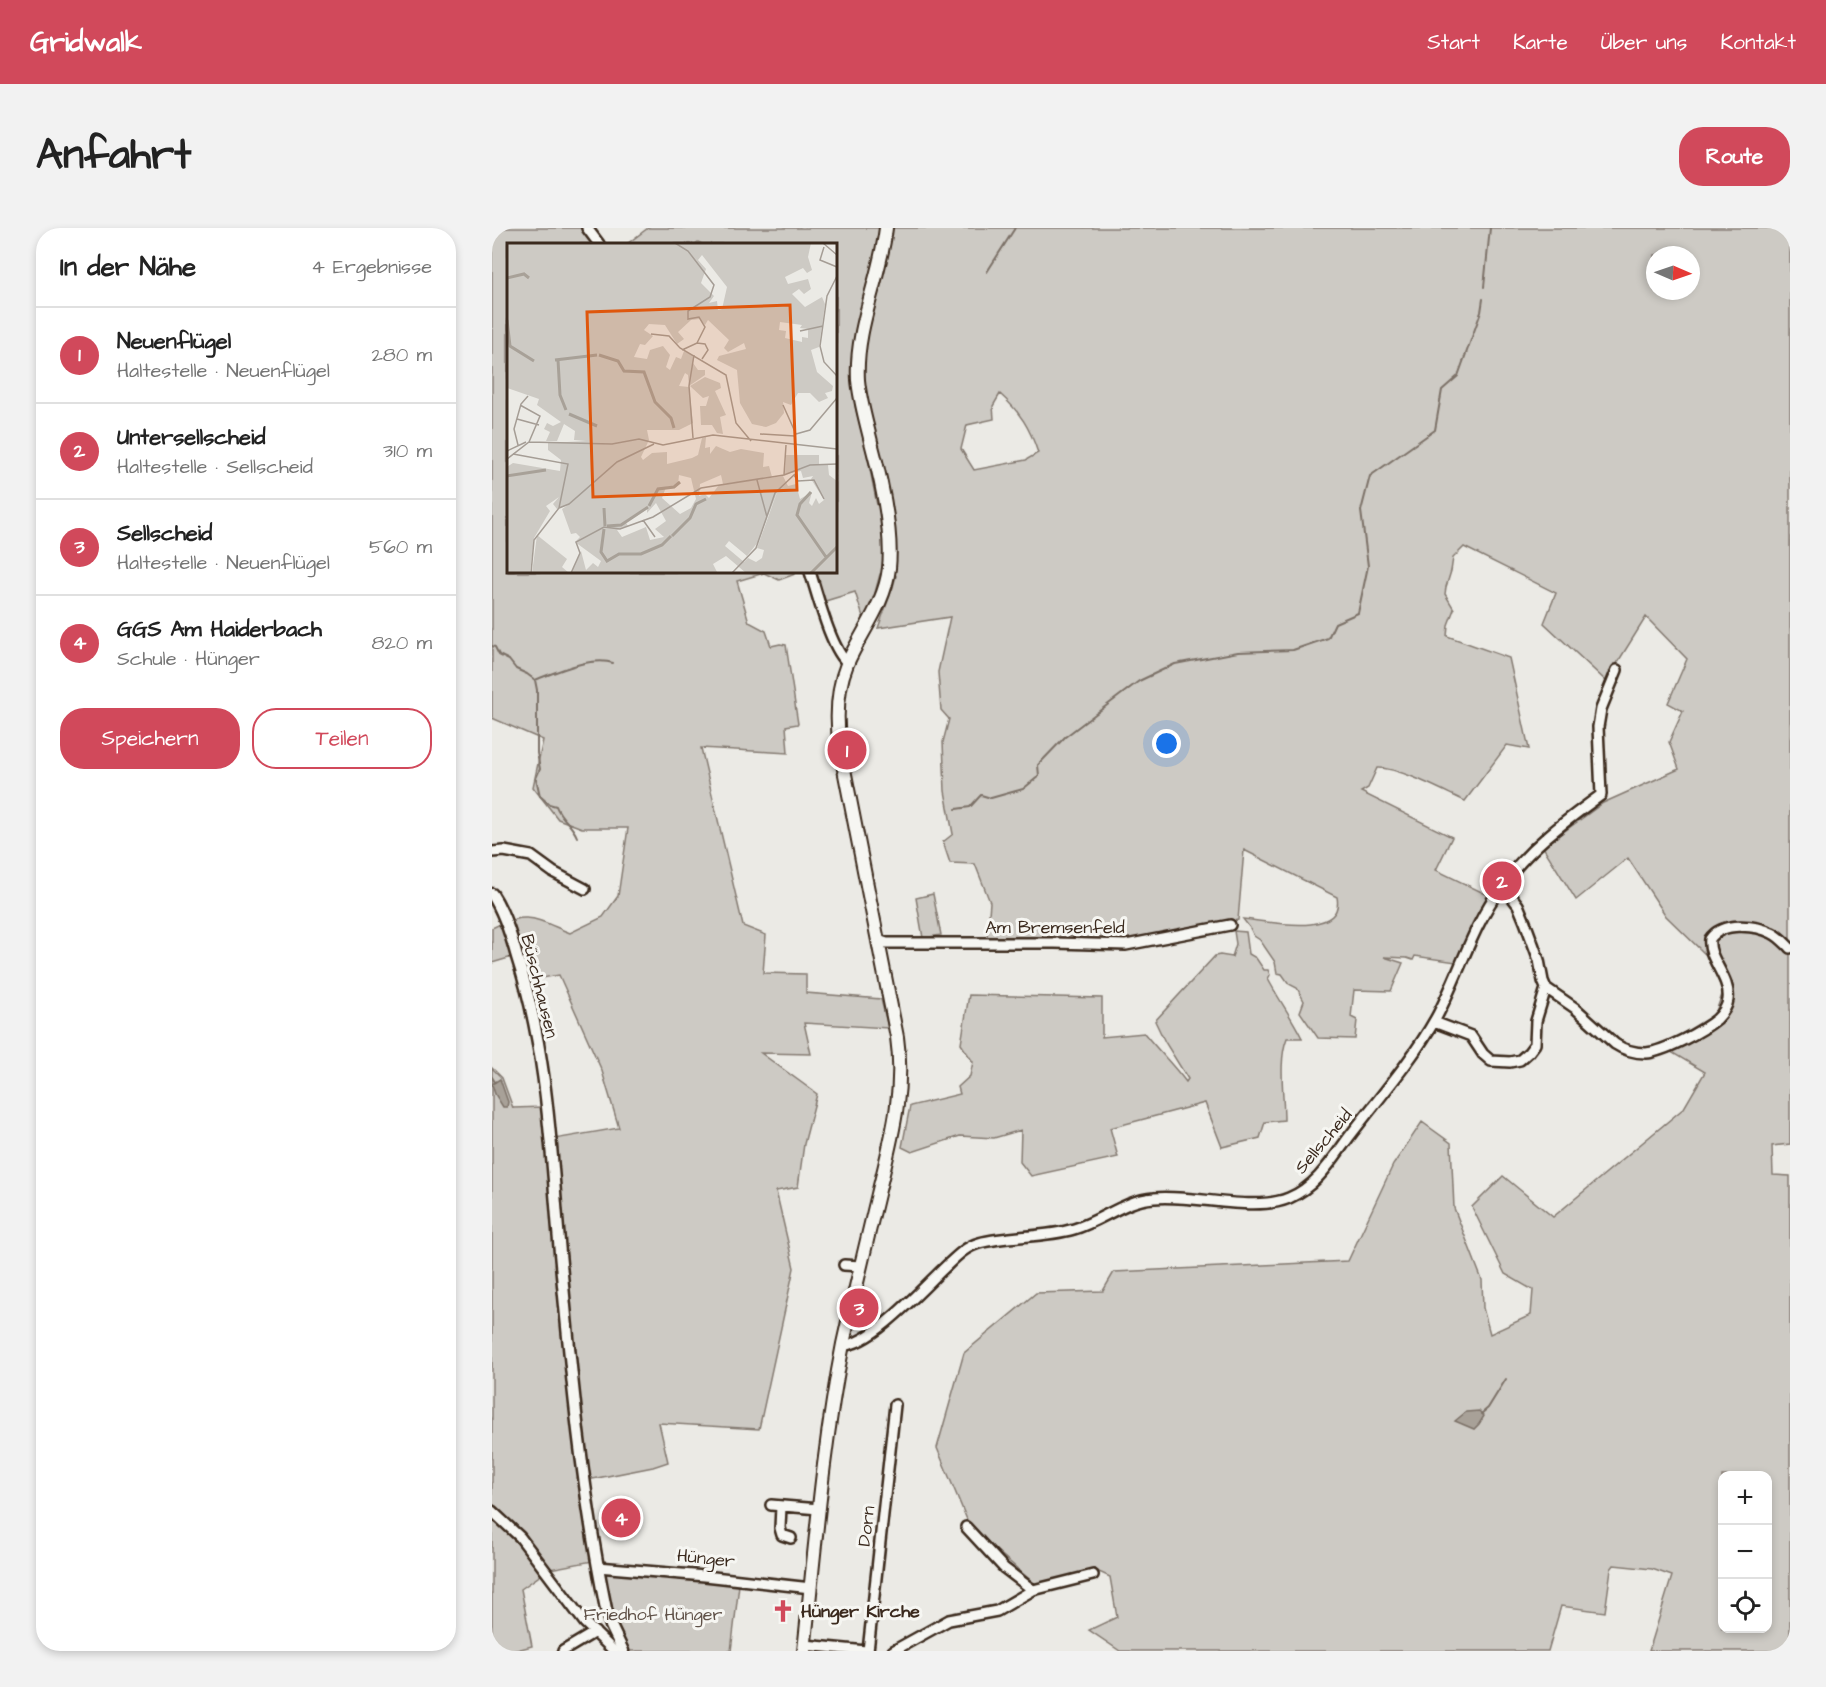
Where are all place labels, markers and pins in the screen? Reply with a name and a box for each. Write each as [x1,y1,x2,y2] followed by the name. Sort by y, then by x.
[828,728,866,772] pin: 1
[1482,858,1522,904] pin: 2
[840,1286,878,1330] pin: 3
[602,1496,640,1540] pin: 4
[770,1598,796,1624] church icon: Hünger Kirche
[801,1599,920,1625] place label: Hünger Kirche

